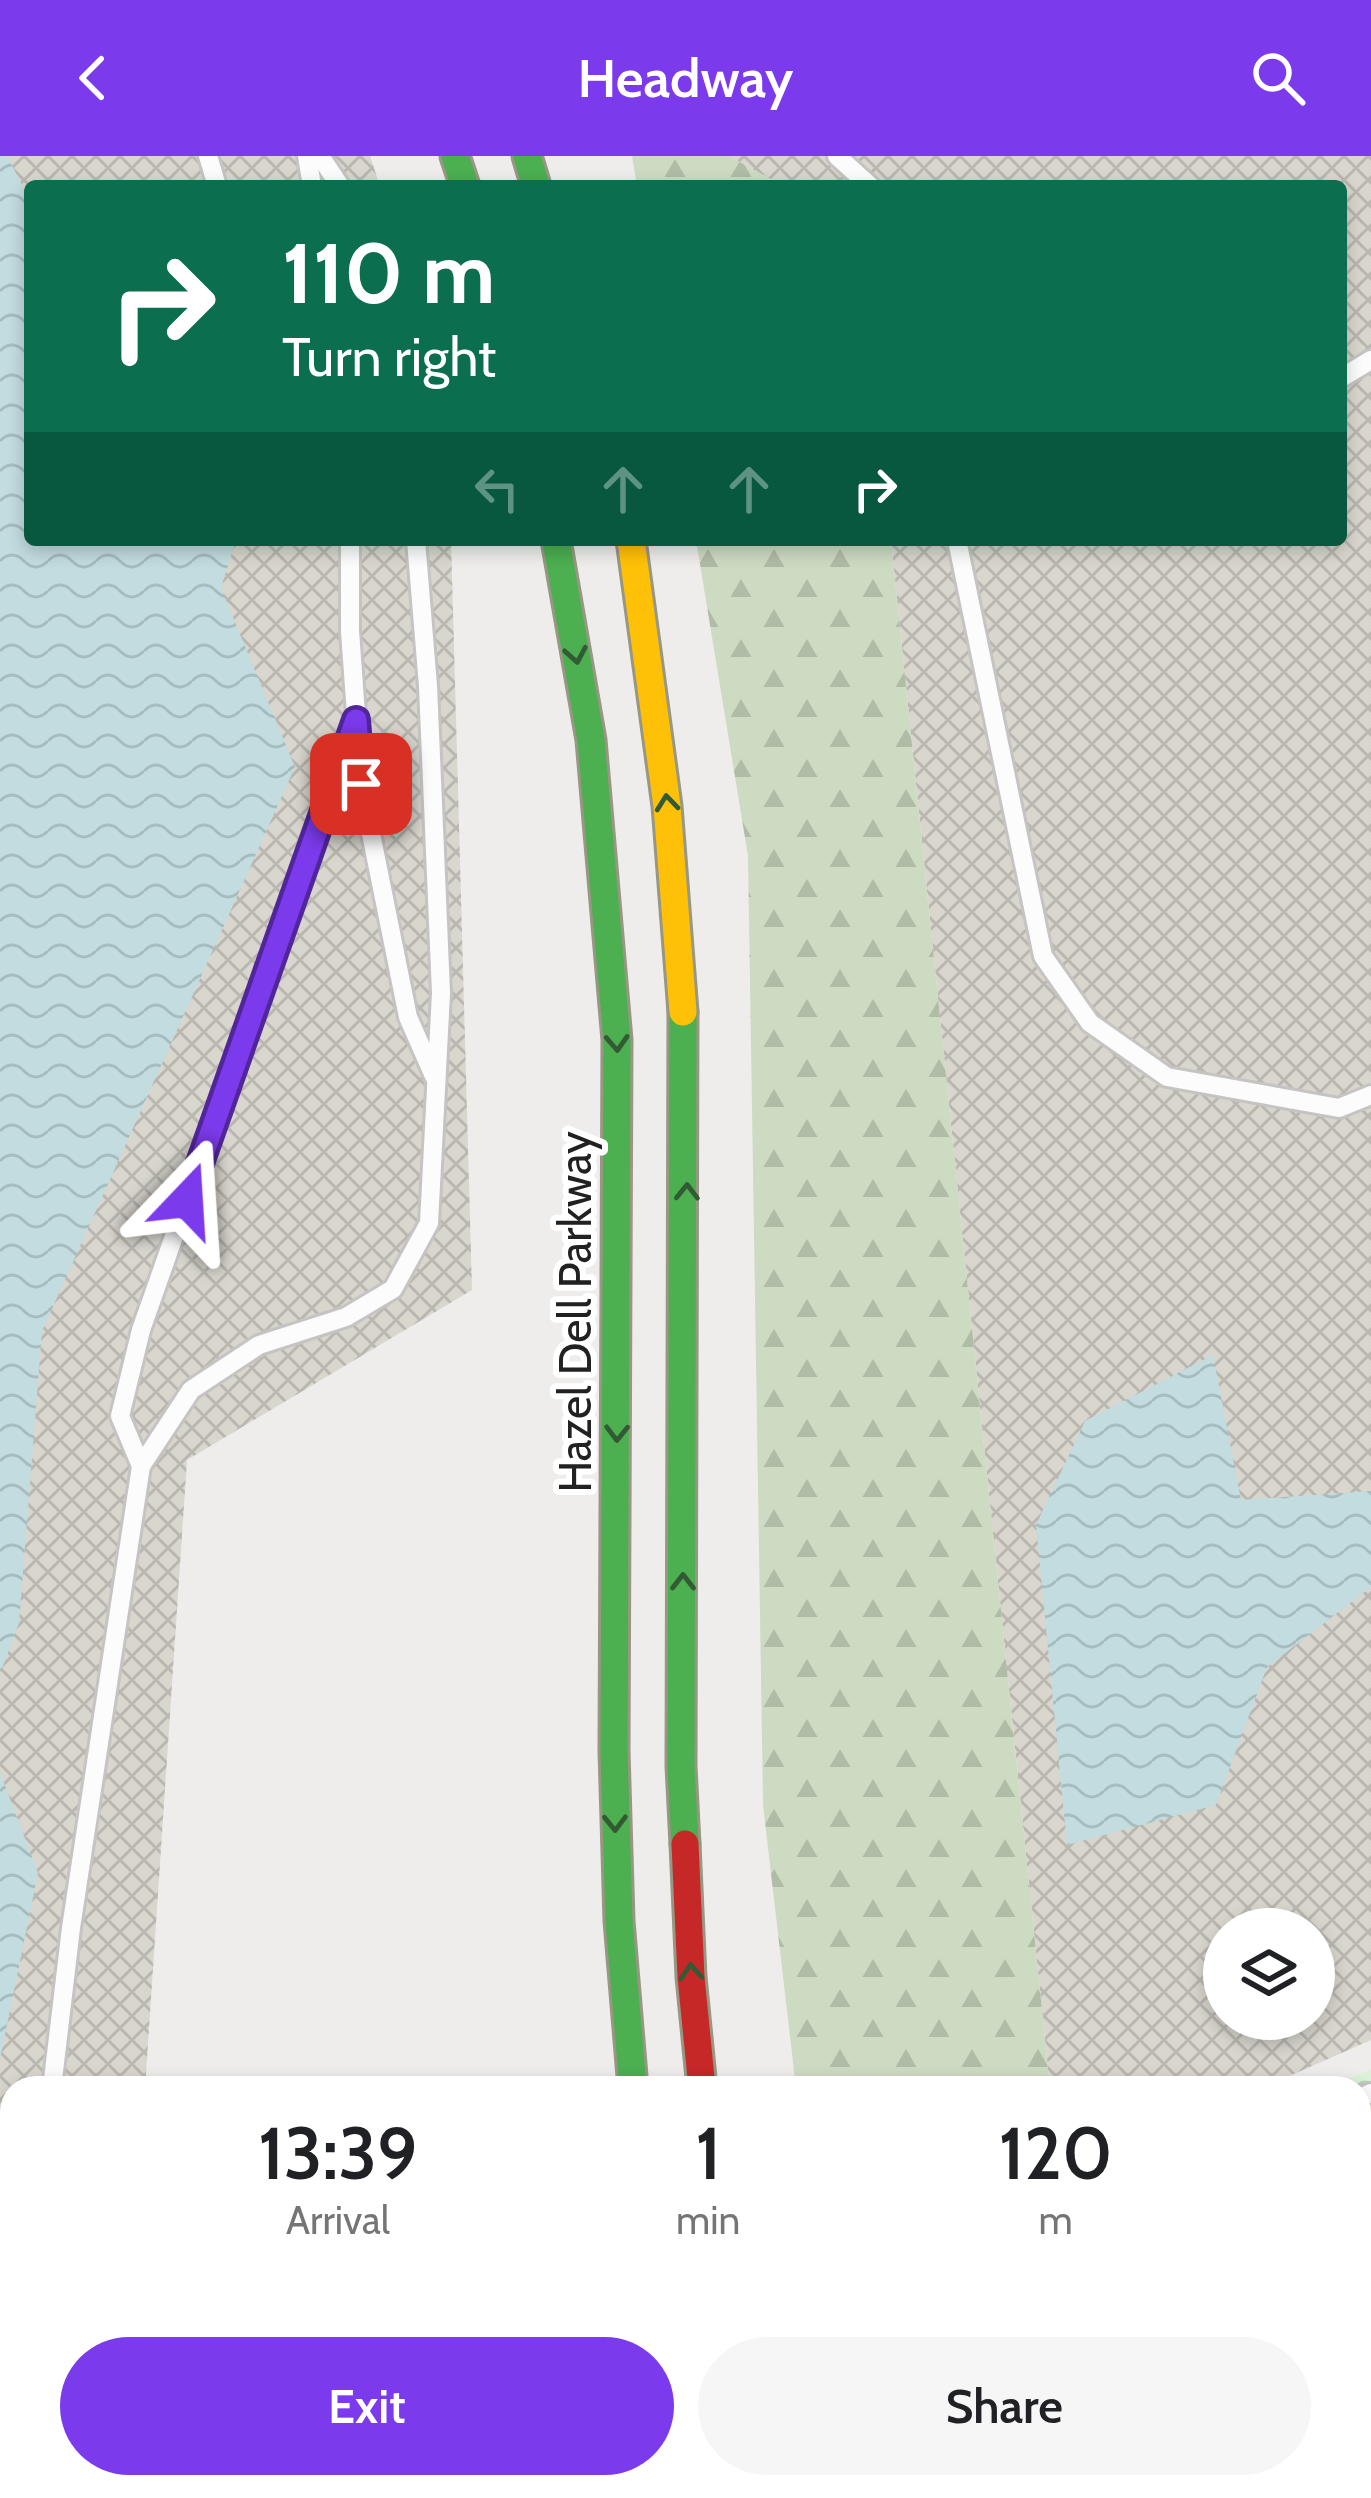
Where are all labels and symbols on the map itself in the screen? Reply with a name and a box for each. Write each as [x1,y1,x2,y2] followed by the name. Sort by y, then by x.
[563,645,588,665] one-way arrow
[310,733,412,835] pin
[655,793,680,812] one-way arrow
[604,1034,630,1053] one-way arrow
[548,1131,602,1493] street label: Hazel Dell Parkway
[124,1137,250,1263] position arrow
[674,1182,700,1200] one-way arrow
[604,1424,630,1443] one-way arrow
[670,1572,696,1590] one-way arrow
[602,1815,628,1833] one-way arrow
[679,1962,704,1981] one-way arrow

